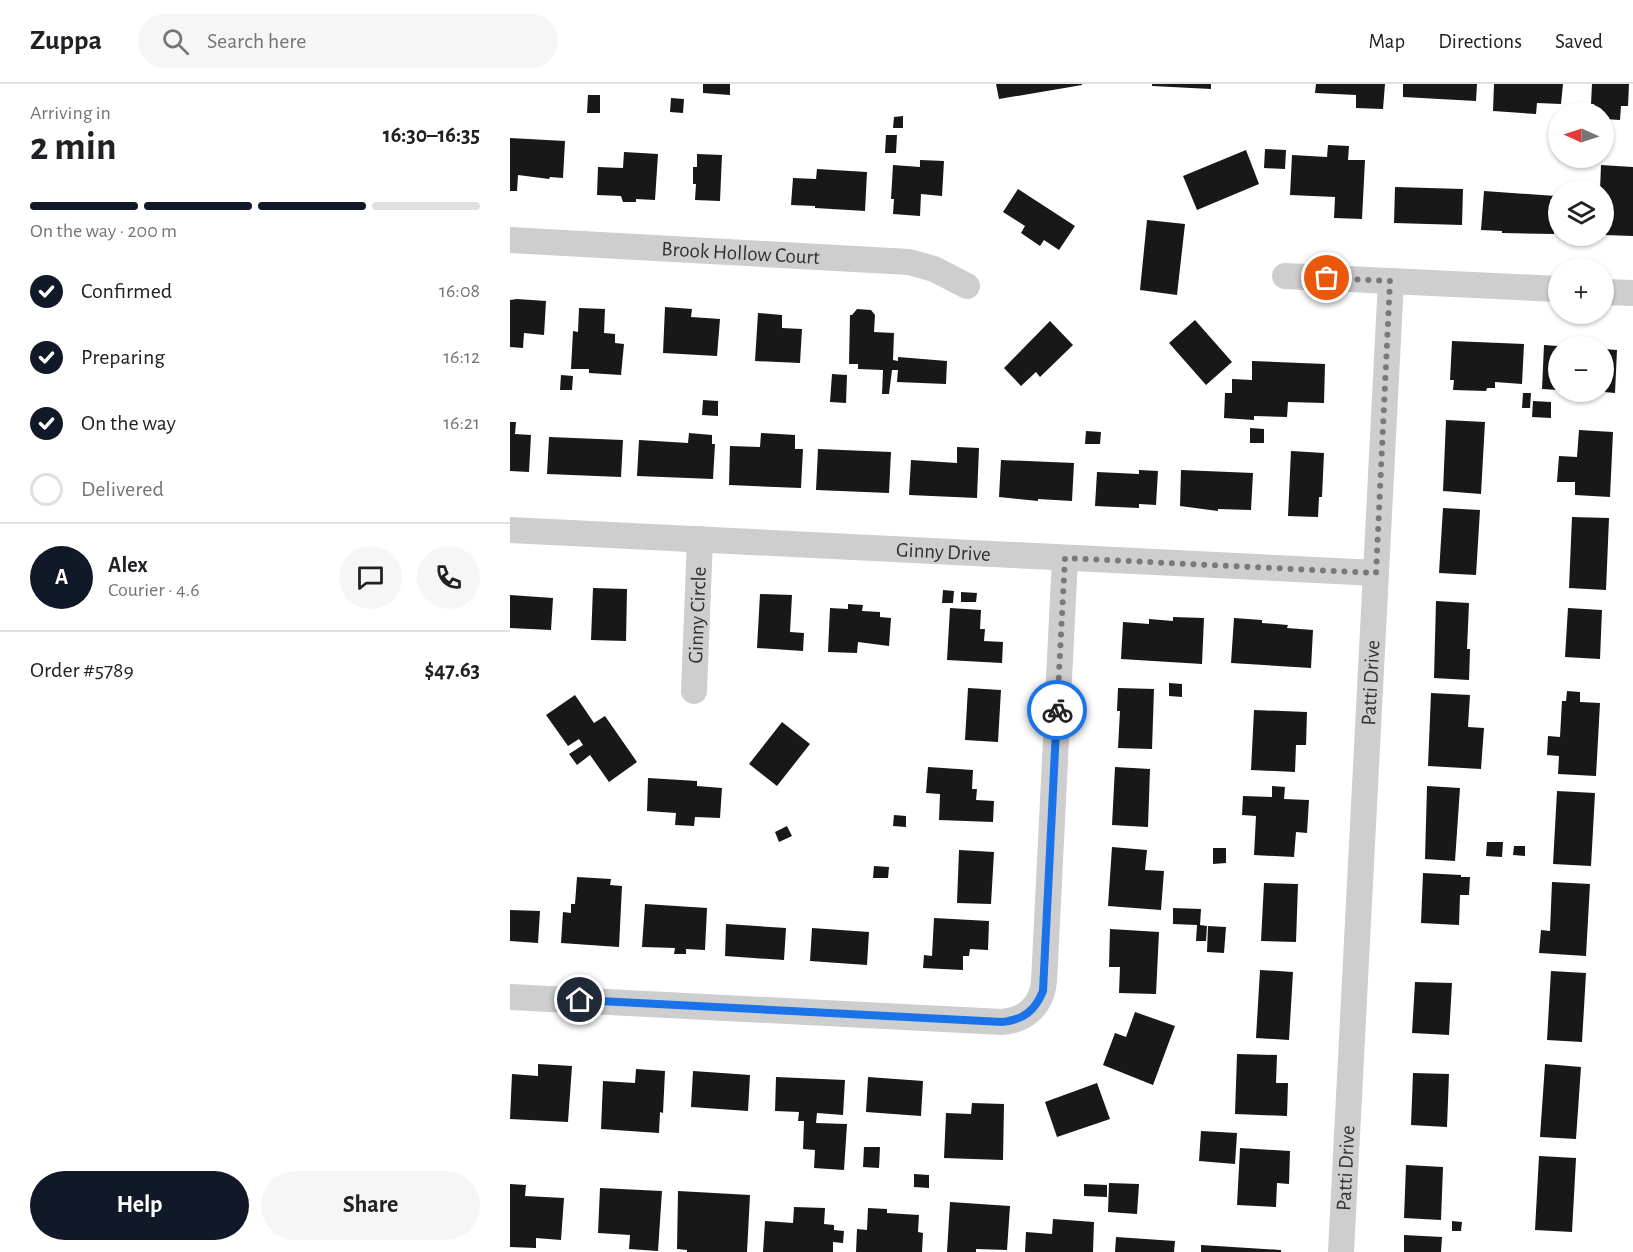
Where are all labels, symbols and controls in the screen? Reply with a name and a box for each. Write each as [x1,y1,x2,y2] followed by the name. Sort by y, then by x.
[138,14,558,68] search box
[159,25,192,58] icon: search
[30,27,102,55] text: Zuppa
[207,30,307,52] text: Search here
[1369,31,1405,52] text: Map
[1438,31,1522,52] text: Directions
[1555,31,1603,52] text: Saved
[1548,102,1614,168] north arrow
[1548,102,1614,402] map controls
[30,103,111,123] text: Arriving in
[383,124,480,146] text: 16:30–16:35
[30,128,117,167] text: 2 min
[1548,180,1614,246] button: layers
[30,221,177,241] text: On the way · 200 m
[661,238,821,268] street label: Brook Hollow Court
[1301,252,1352,303] pin
[1548,258,1614,324] button: +
[1310,261,1343,294] icon: bag
[30,275,63,308] icon: check
[81,280,172,302] text: Confirmed
[439,281,480,301] text: 16:08
[1548,336,1614,402] button: −
[30,341,63,374] icon: check
[81,346,165,368] text: Preparing
[443,347,480,367] text: 16:12
[30,407,63,440] icon: check
[81,412,176,434] text: On the way
[443,413,480,433] text: 16:21
[81,478,164,500] text: Delivered
[896,539,991,564] street label: Ginny Drive
[339,546,402,609] button: chat
[417,546,480,609] button: phone
[108,554,148,576] text: Alex
[55,566,68,588] text: A
[685,566,709,664] street label: Ginny Circle
[108,580,200,600] text: Courier · 4.6
[1358,639,1383,726] street label: Patti Drive
[30,659,134,681] text: Order #5789
[424,659,480,681] text: $47.63
[1027,680,1087,740] courier
[1041,694,1074,727] icon: bike
[554,974,605,1025] pin
[563,983,596,1016] icon: home
[1333,1125,1358,1211] street label: Patti Drive
[30,1171,249,1240] button: Help
[261,1171,480,1240] button: Share

